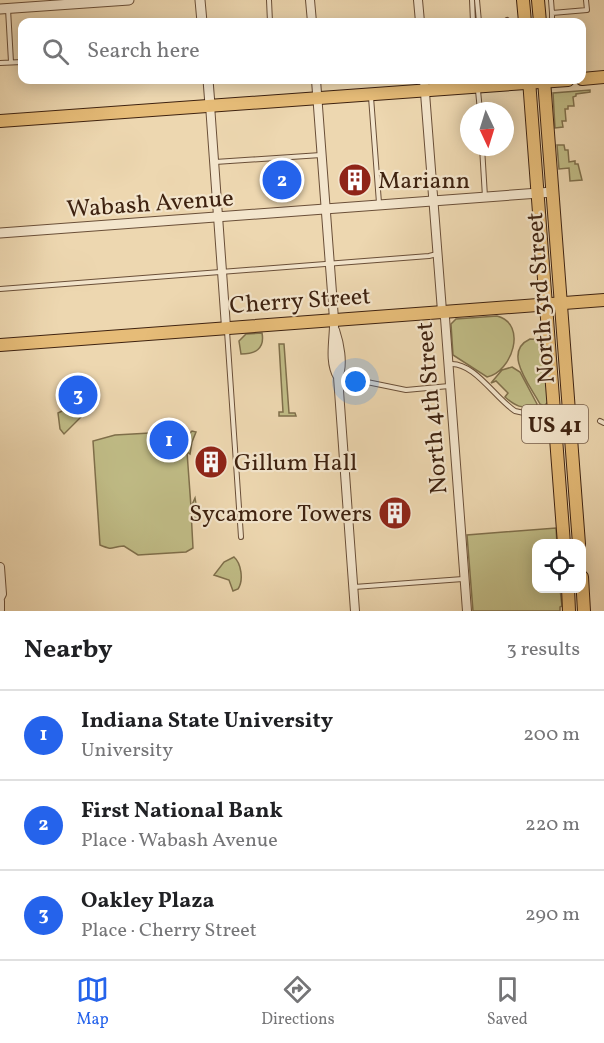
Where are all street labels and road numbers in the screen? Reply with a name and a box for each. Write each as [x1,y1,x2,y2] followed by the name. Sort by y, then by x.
[66,182,235,228] street label: Wabash Avenue
[519,211,565,385] street label: North 3rd Street
[228,280,372,324] street label: Cherry Street
[409,320,457,495] street label: North 4th Street
[522,405,588,443] road number: US 41

